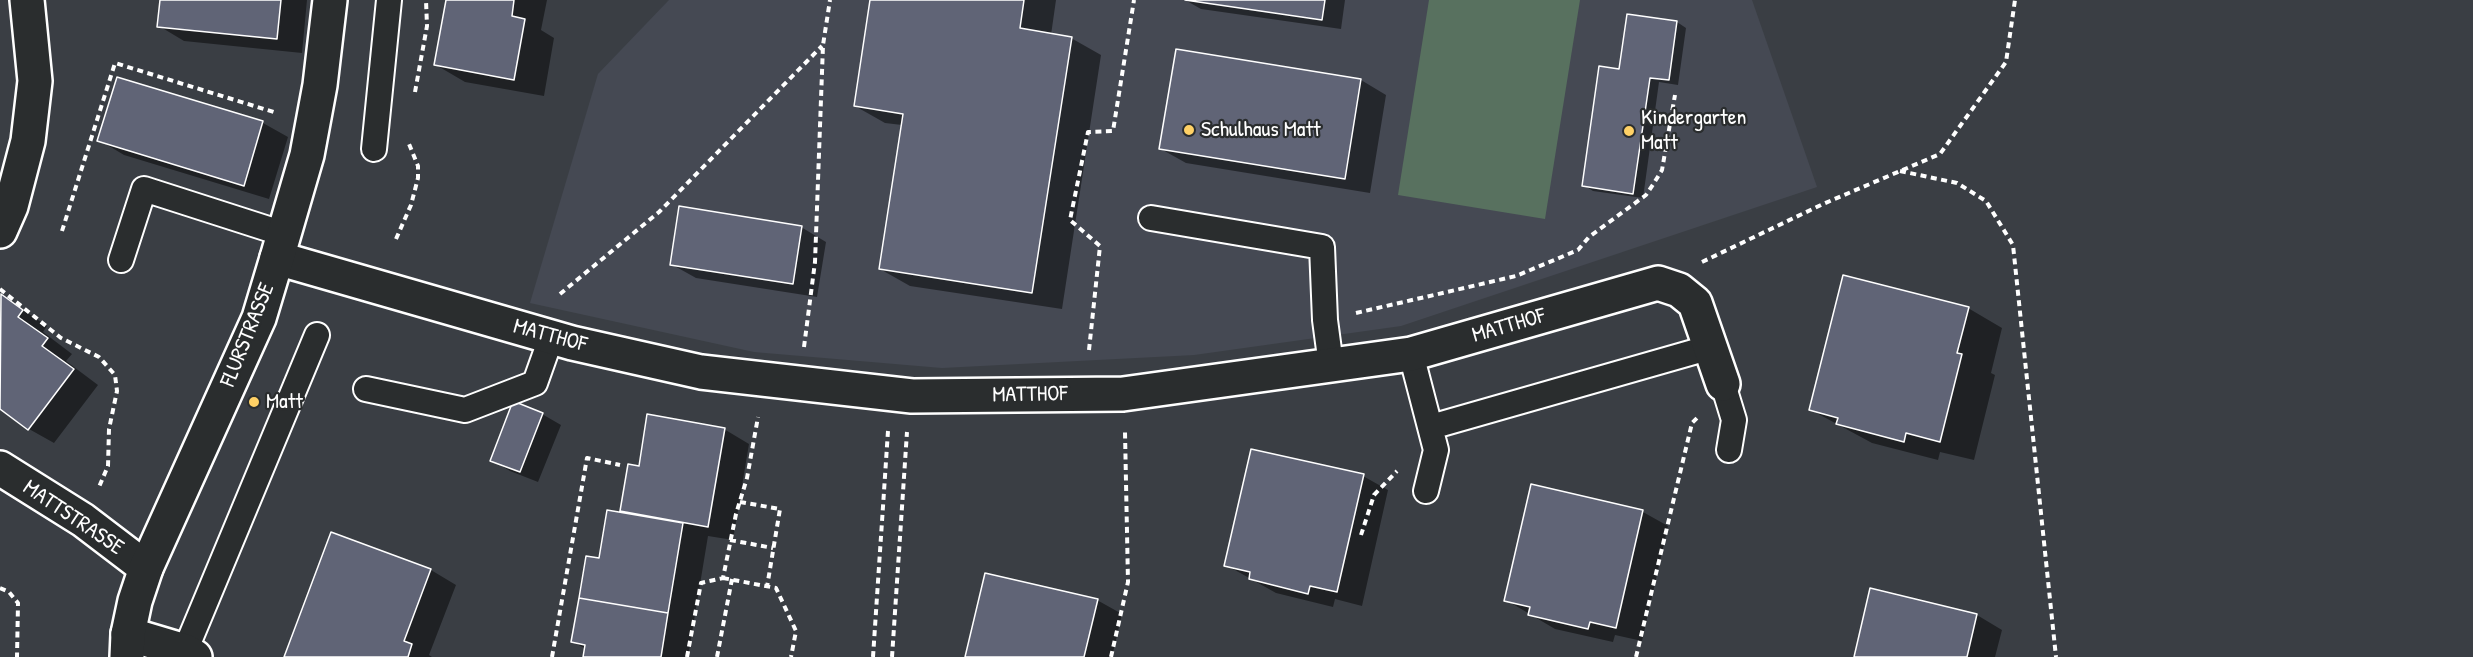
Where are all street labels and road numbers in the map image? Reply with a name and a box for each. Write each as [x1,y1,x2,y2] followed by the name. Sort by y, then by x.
[215,279,281,391] street label: FLURSTRASSE
[1469,303,1549,349] street label: MATTHOF
[510,314,590,358] street label: MATTHOF
[992,381,1068,409] street label: MATTHOF
[18,475,128,561] street label: MATTSTRASSE

